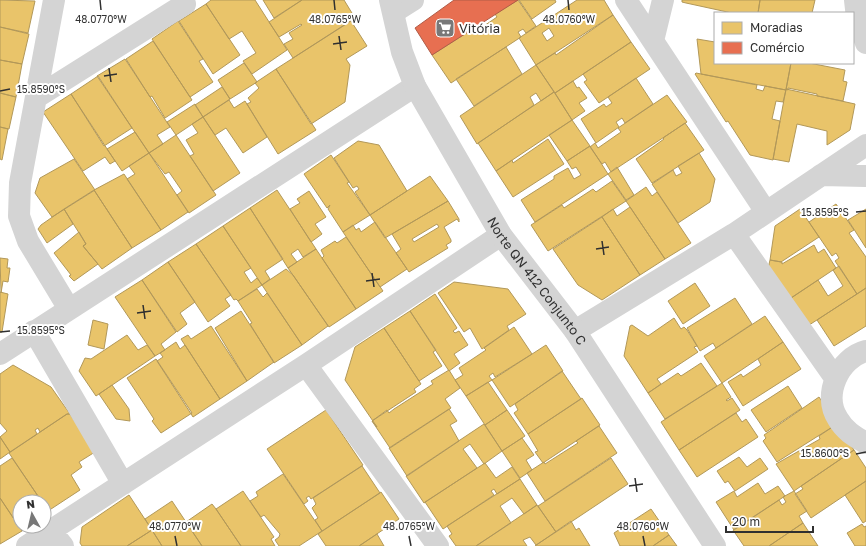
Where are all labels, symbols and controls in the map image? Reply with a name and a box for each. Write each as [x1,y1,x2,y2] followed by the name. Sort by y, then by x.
[714,12,854,64] legend
[75,13,127,25] text: 48.0770°W
[309,13,361,25] text: 48.0765°W
[543,13,596,25] text: 48.0760°W
[434,17,456,39] supermarket icon: Vitória
[459,20,500,36] place label: Vitória
[750,20,803,35] text: Moradias
[750,40,804,55] text: Comércio
[17,83,65,95] text: 15.8590°S
[801,206,849,218] text: 15.8595°S
[484,214,590,348] street label: Norte QN 412 Conjunto C
[17,324,65,336] text: 15.8595°S
[801,447,849,459] text: 15.8600°S
[12,494,52,534] north arrow
[25,497,36,511] text: N
[726,508,813,534] scale bar
[732,514,760,529] text: 20 m
[149,520,201,532] text: 48.0770°W
[383,520,435,532] text: 48.0765°W
[617,520,670,532] text: 48.0760°W

